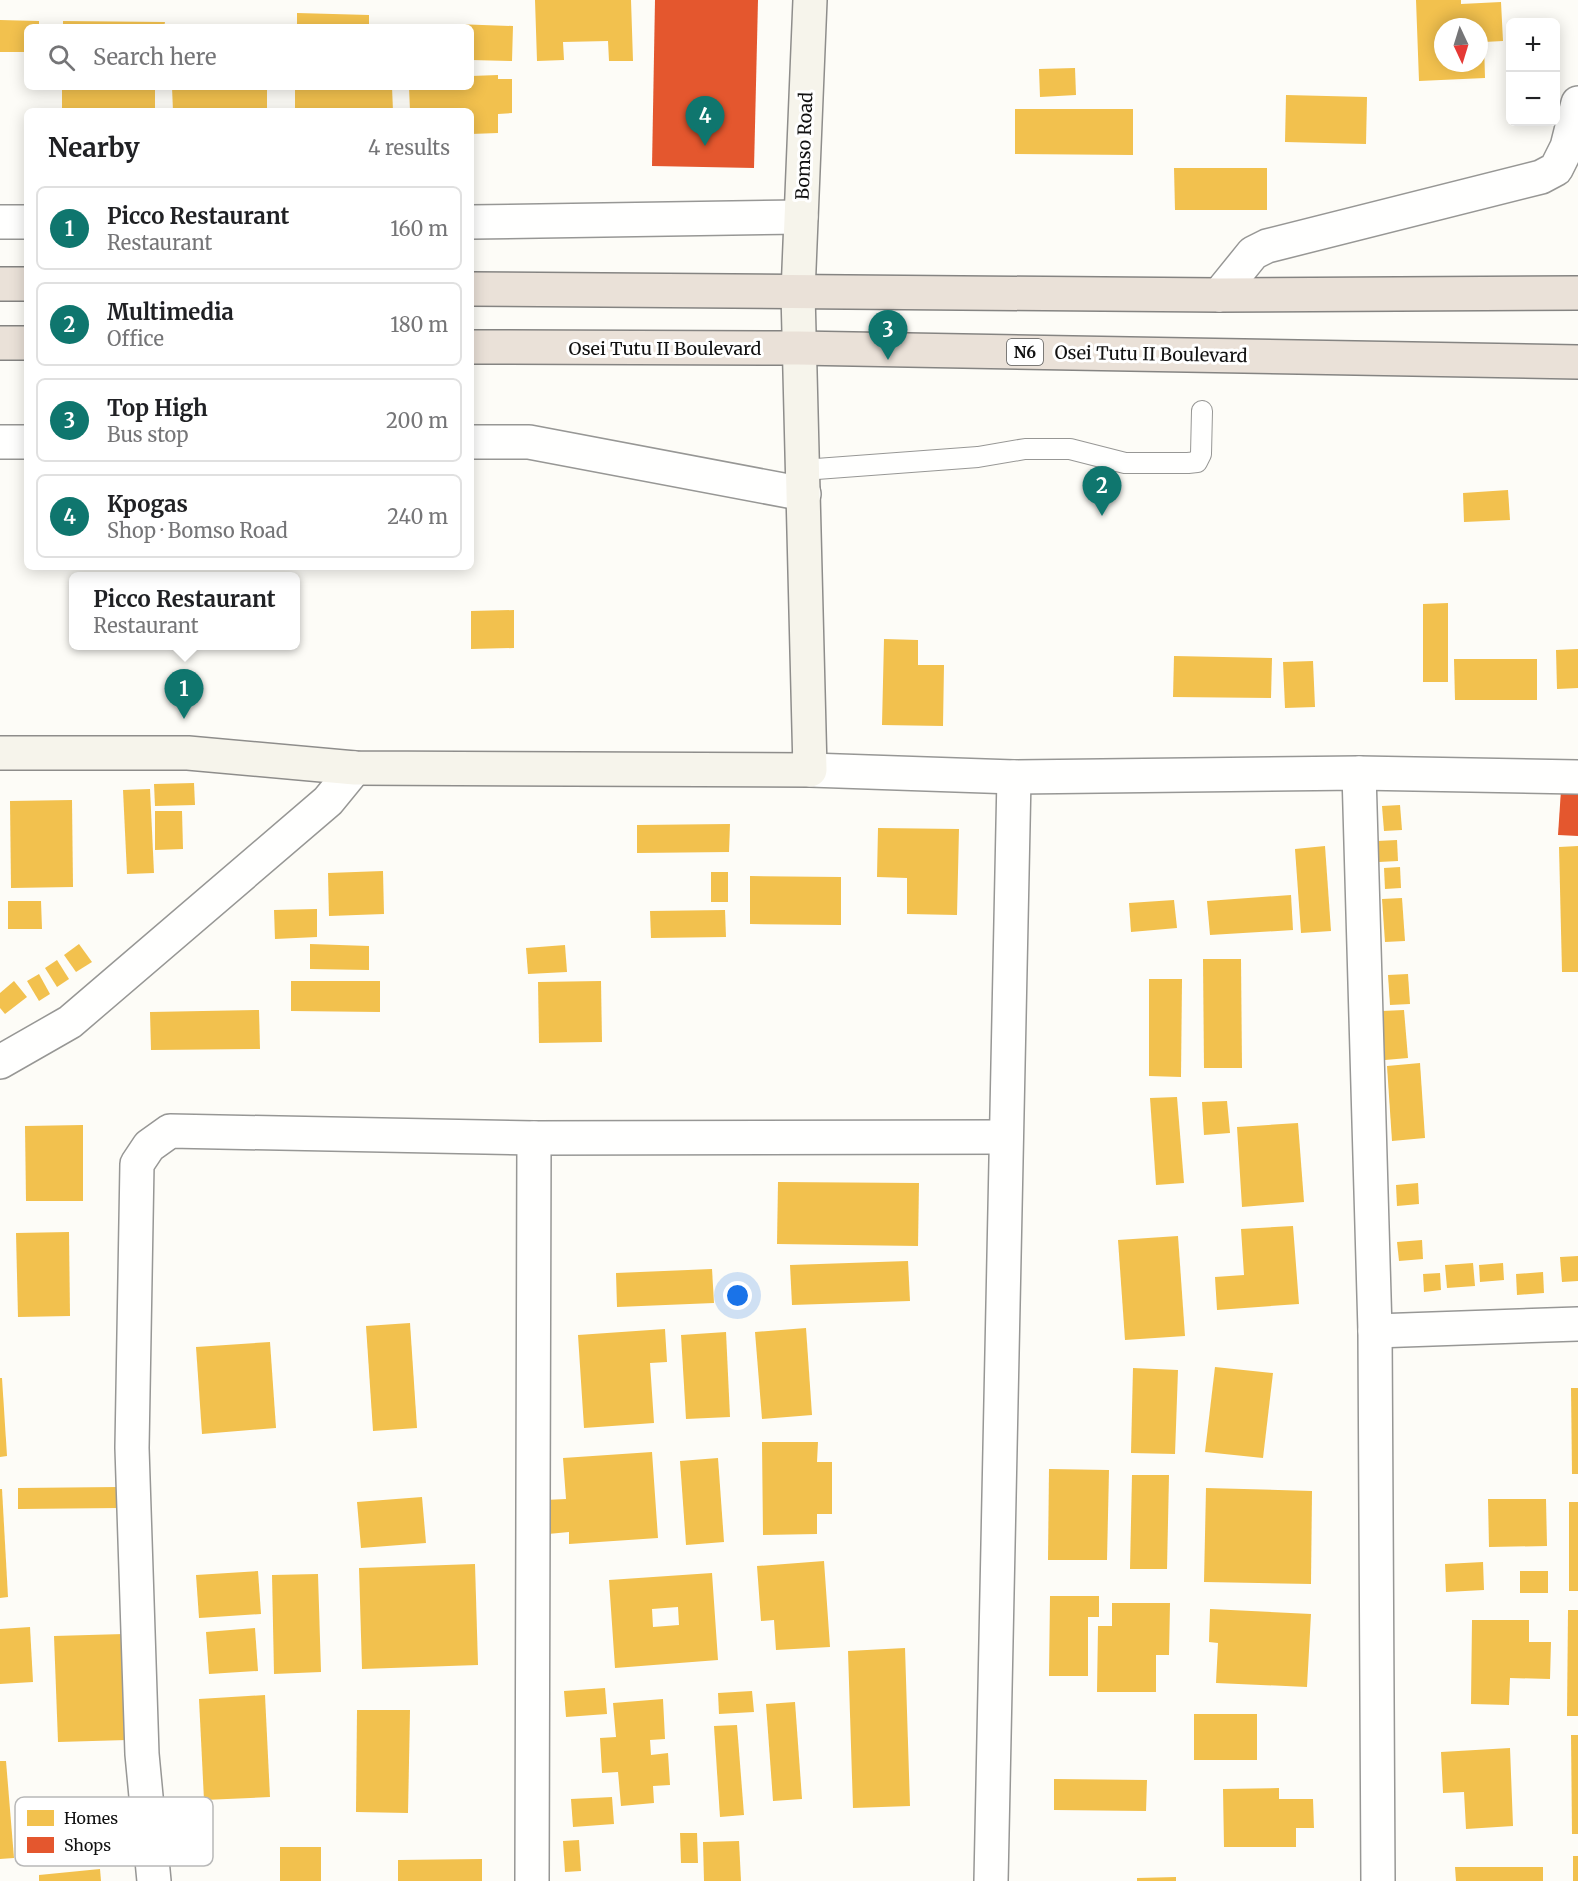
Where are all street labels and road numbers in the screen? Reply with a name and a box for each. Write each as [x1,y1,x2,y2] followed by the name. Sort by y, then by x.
[791,91,817,200] street label: Bomso Road
[569,337,762,360] street label: Osei Tutu II Boulevard
[1007,339,1043,365] road number: N6
[1054,341,1248,367] street label: Osei Tutu II Boulevard

